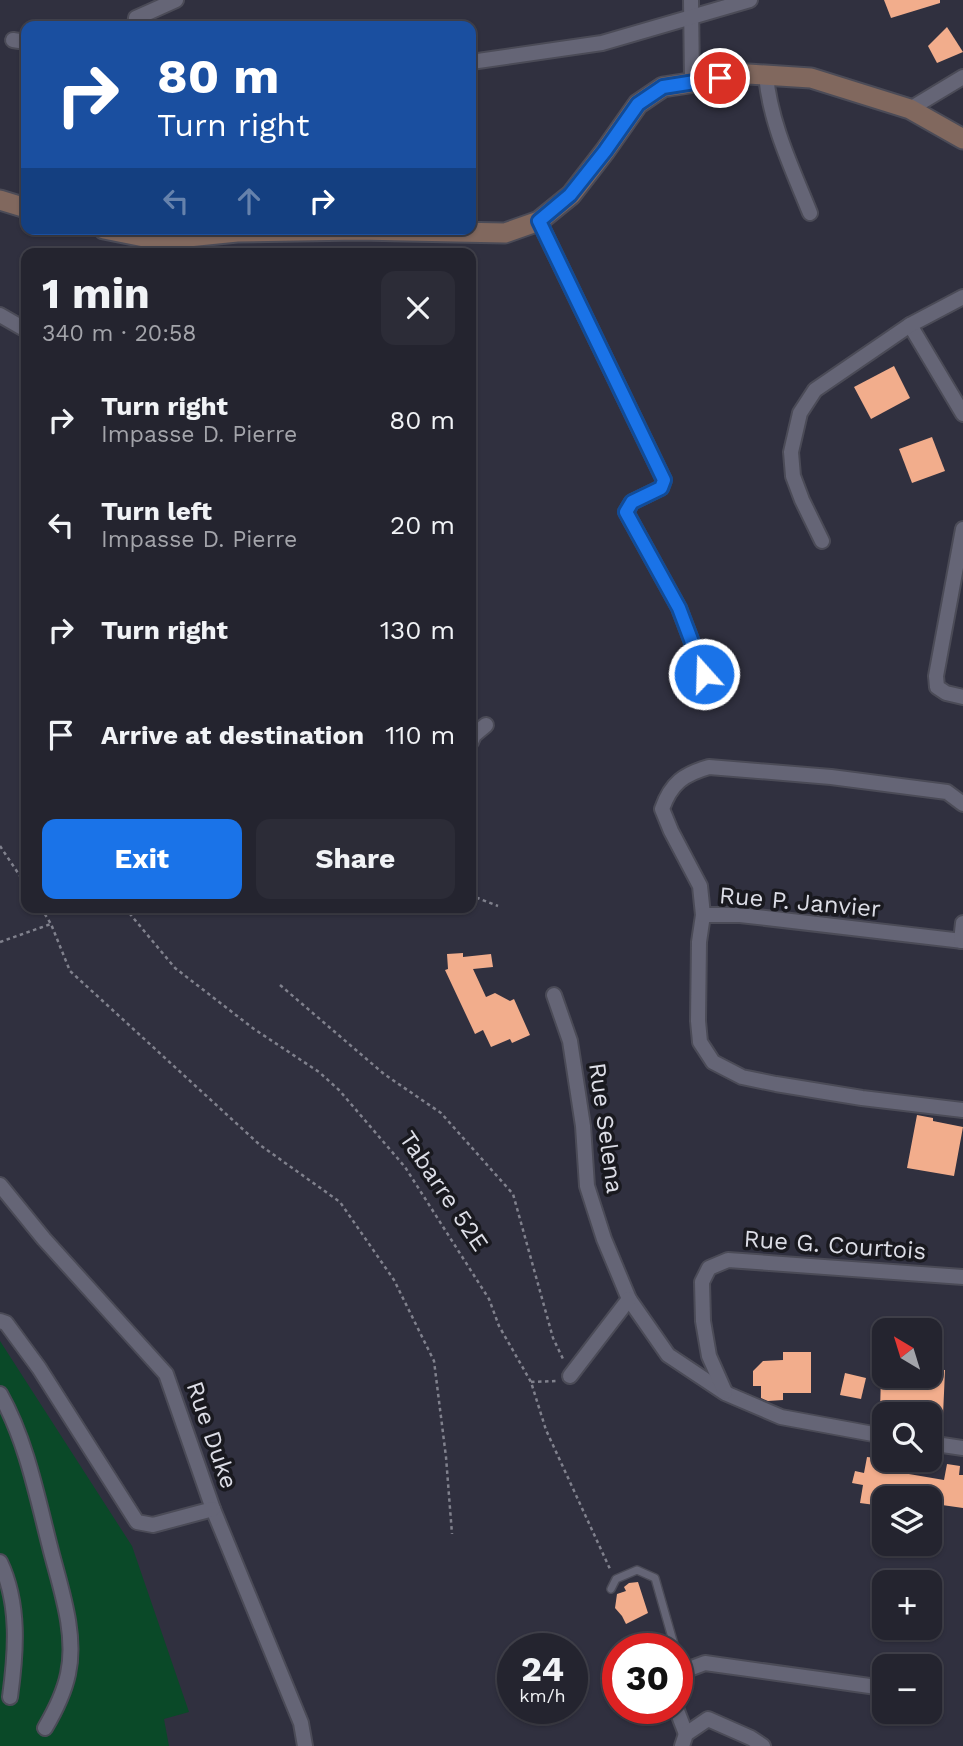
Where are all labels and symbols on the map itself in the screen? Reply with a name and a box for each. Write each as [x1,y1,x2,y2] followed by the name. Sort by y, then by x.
[690,48,750,108] pin
[667,637,741,711] position arrow
[718,881,882,923] street label: Rue P. Janvier
[583,1061,629,1195] street label: Rue Selena
[394,1126,494,1256] street label: Tabarre 52E
[743,1225,927,1265] street label: Rue G. Courtois
[872,1318,942,1388] north arrow
[181,1378,243,1492] street label: Rue Duke
[602,1633,693,1724] speed limit sign: 30

